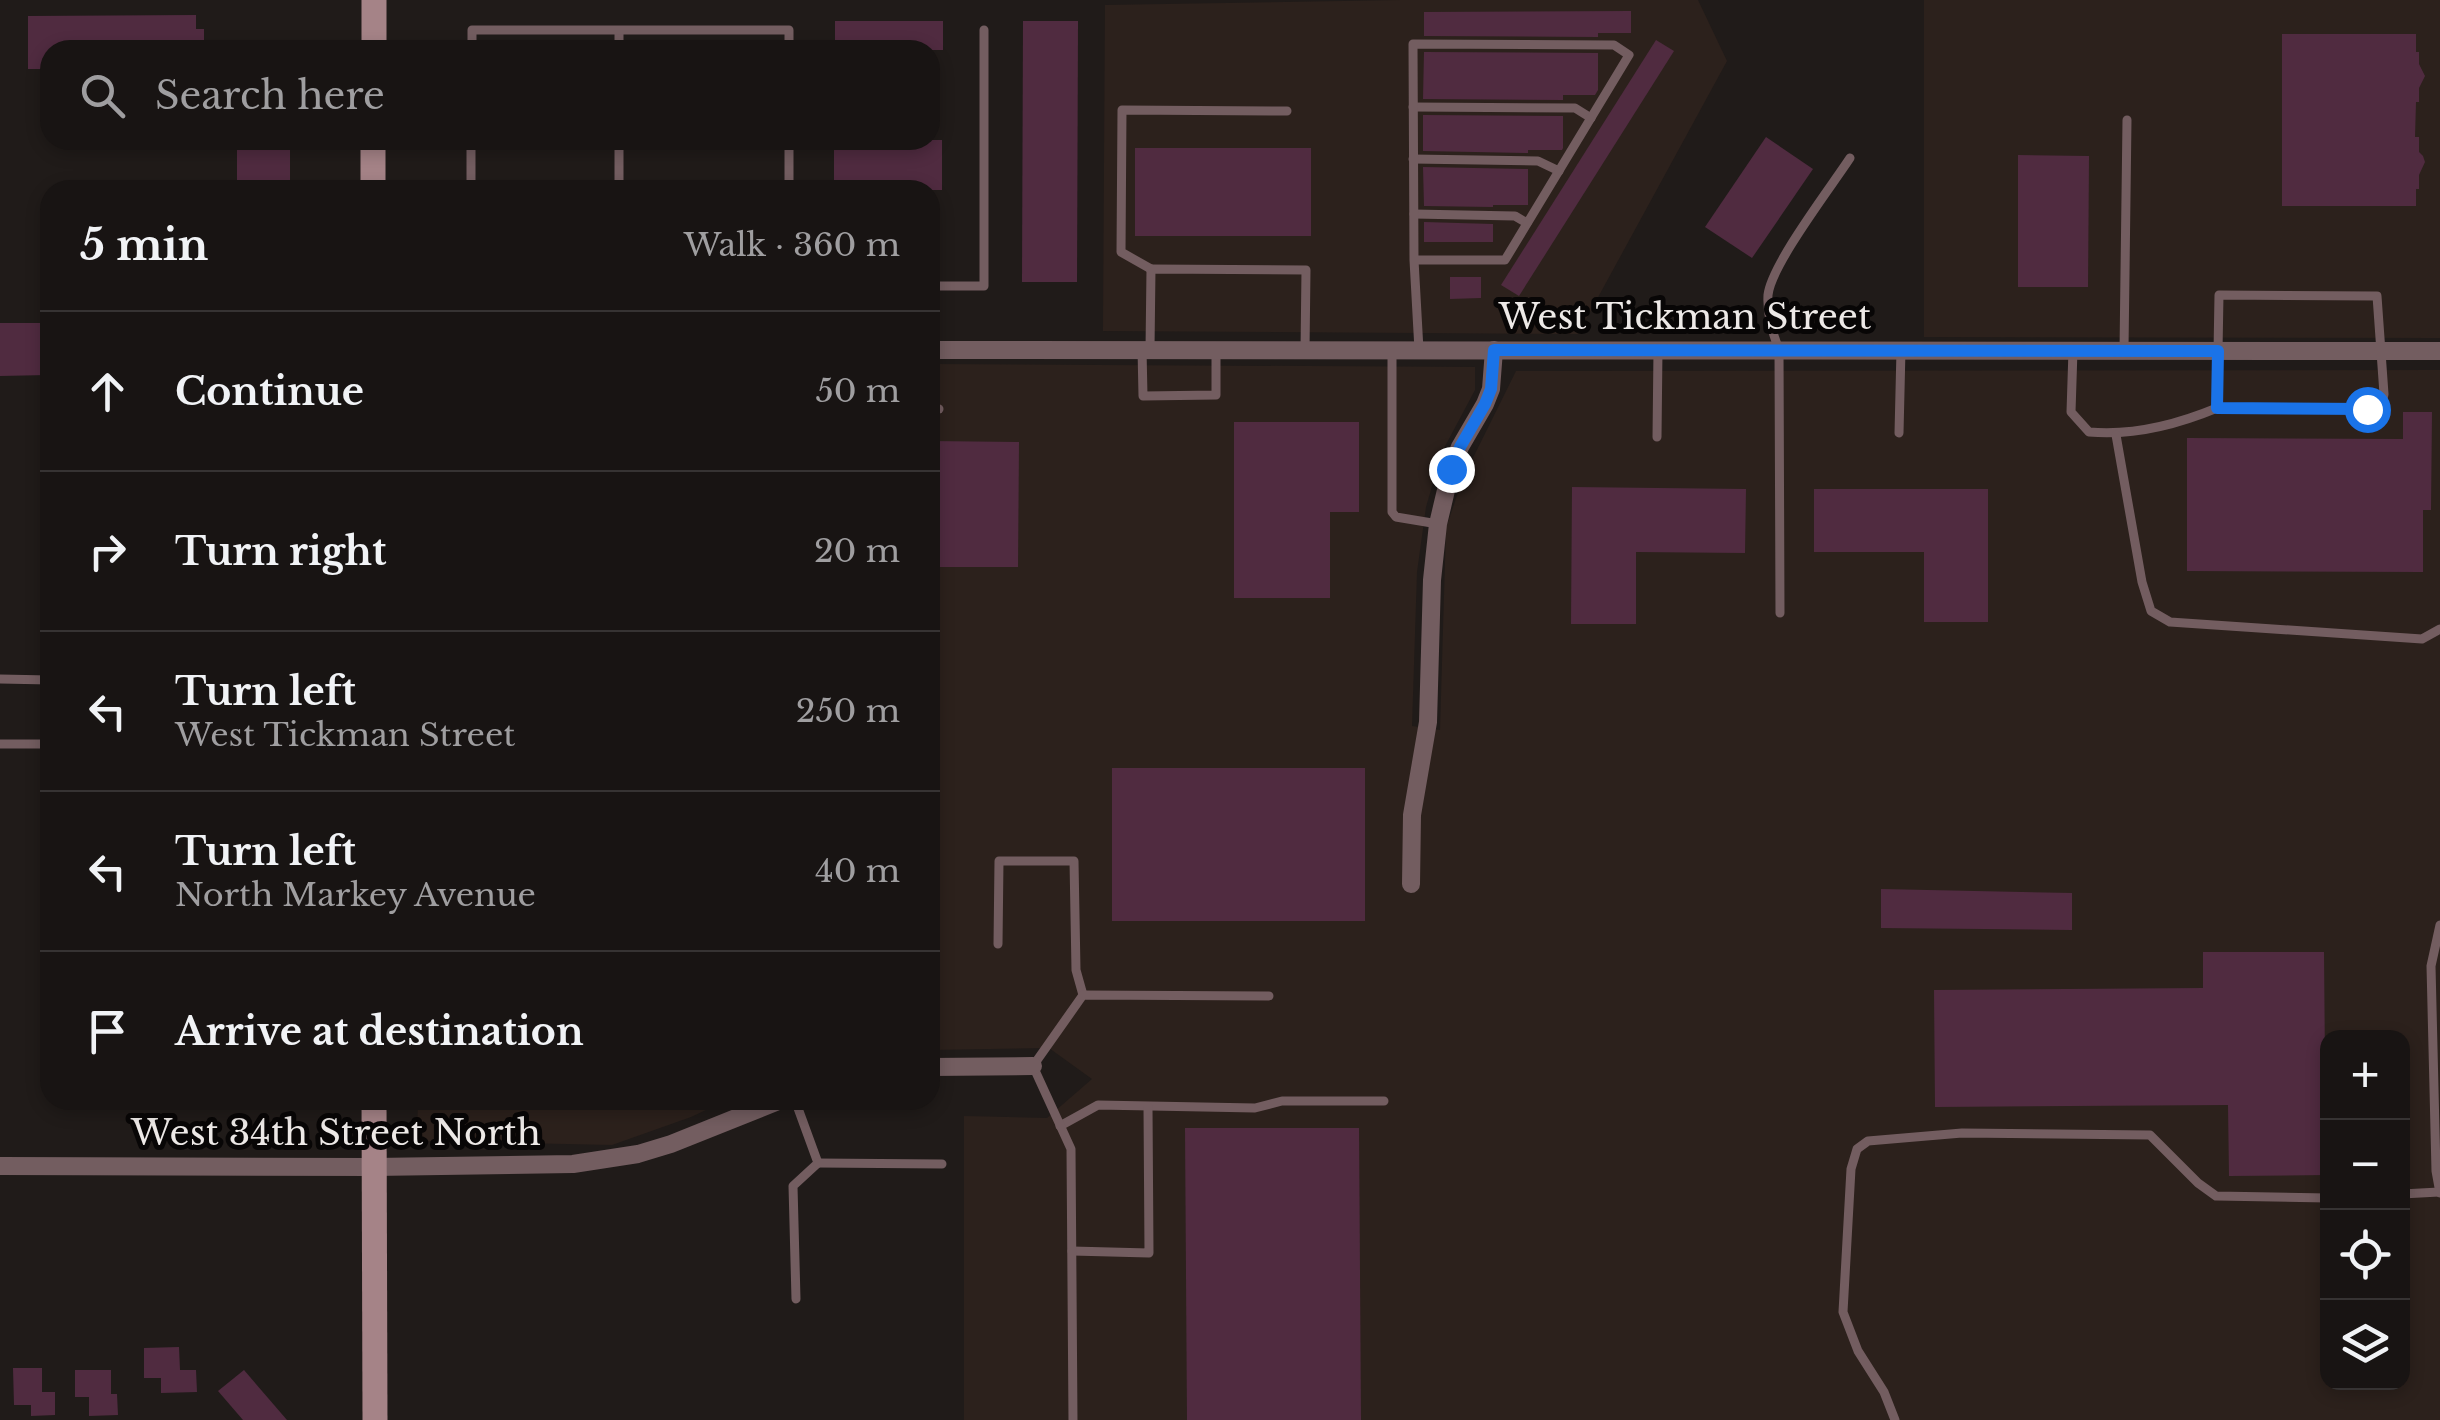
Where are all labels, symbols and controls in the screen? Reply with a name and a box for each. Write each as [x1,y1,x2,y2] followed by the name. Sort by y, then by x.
[40,40,940,150] search box
[75,68,130,123] icon: search
[155,72,385,119] text: Search here
[80,219,208,271] text: 5 min
[684,225,900,265] text: Walk · 360 m
[1498,295,1871,338] street label: West Tickman Street
[80,364,135,419] icon: ahead
[175,368,364,415] text: Continue
[815,371,900,411] text: 50 m
[2345,387,2391,433] route start
[1429,447,1475,493] route end
[80,524,135,579] icon: right
[175,528,386,575] text: Turn right
[814,531,900,571] text: 20 m
[175,668,356,715] text: Turn left
[80,684,135,739] icon: left
[796,691,900,731] text: 250 m
[175,715,515,755] text: West Tickman Street
[175,828,356,875] text: Turn left
[80,844,135,899] icon: left
[815,851,900,891] text: 40 m
[175,875,536,915] text: North Markey Avenue
[80,1004,135,1059] icon: arrive
[175,1008,584,1055] text: Arrive at destination
[2320,1030,2410,1390] map controls
[2320,1030,2410,1120] button: +
[130,1111,541,1154] street label: West 34th Street North
[2320,1120,2410,1210] button: −
[2320,1210,2410,1300] button: locate
[2320,1300,2410,1390] button: layers

